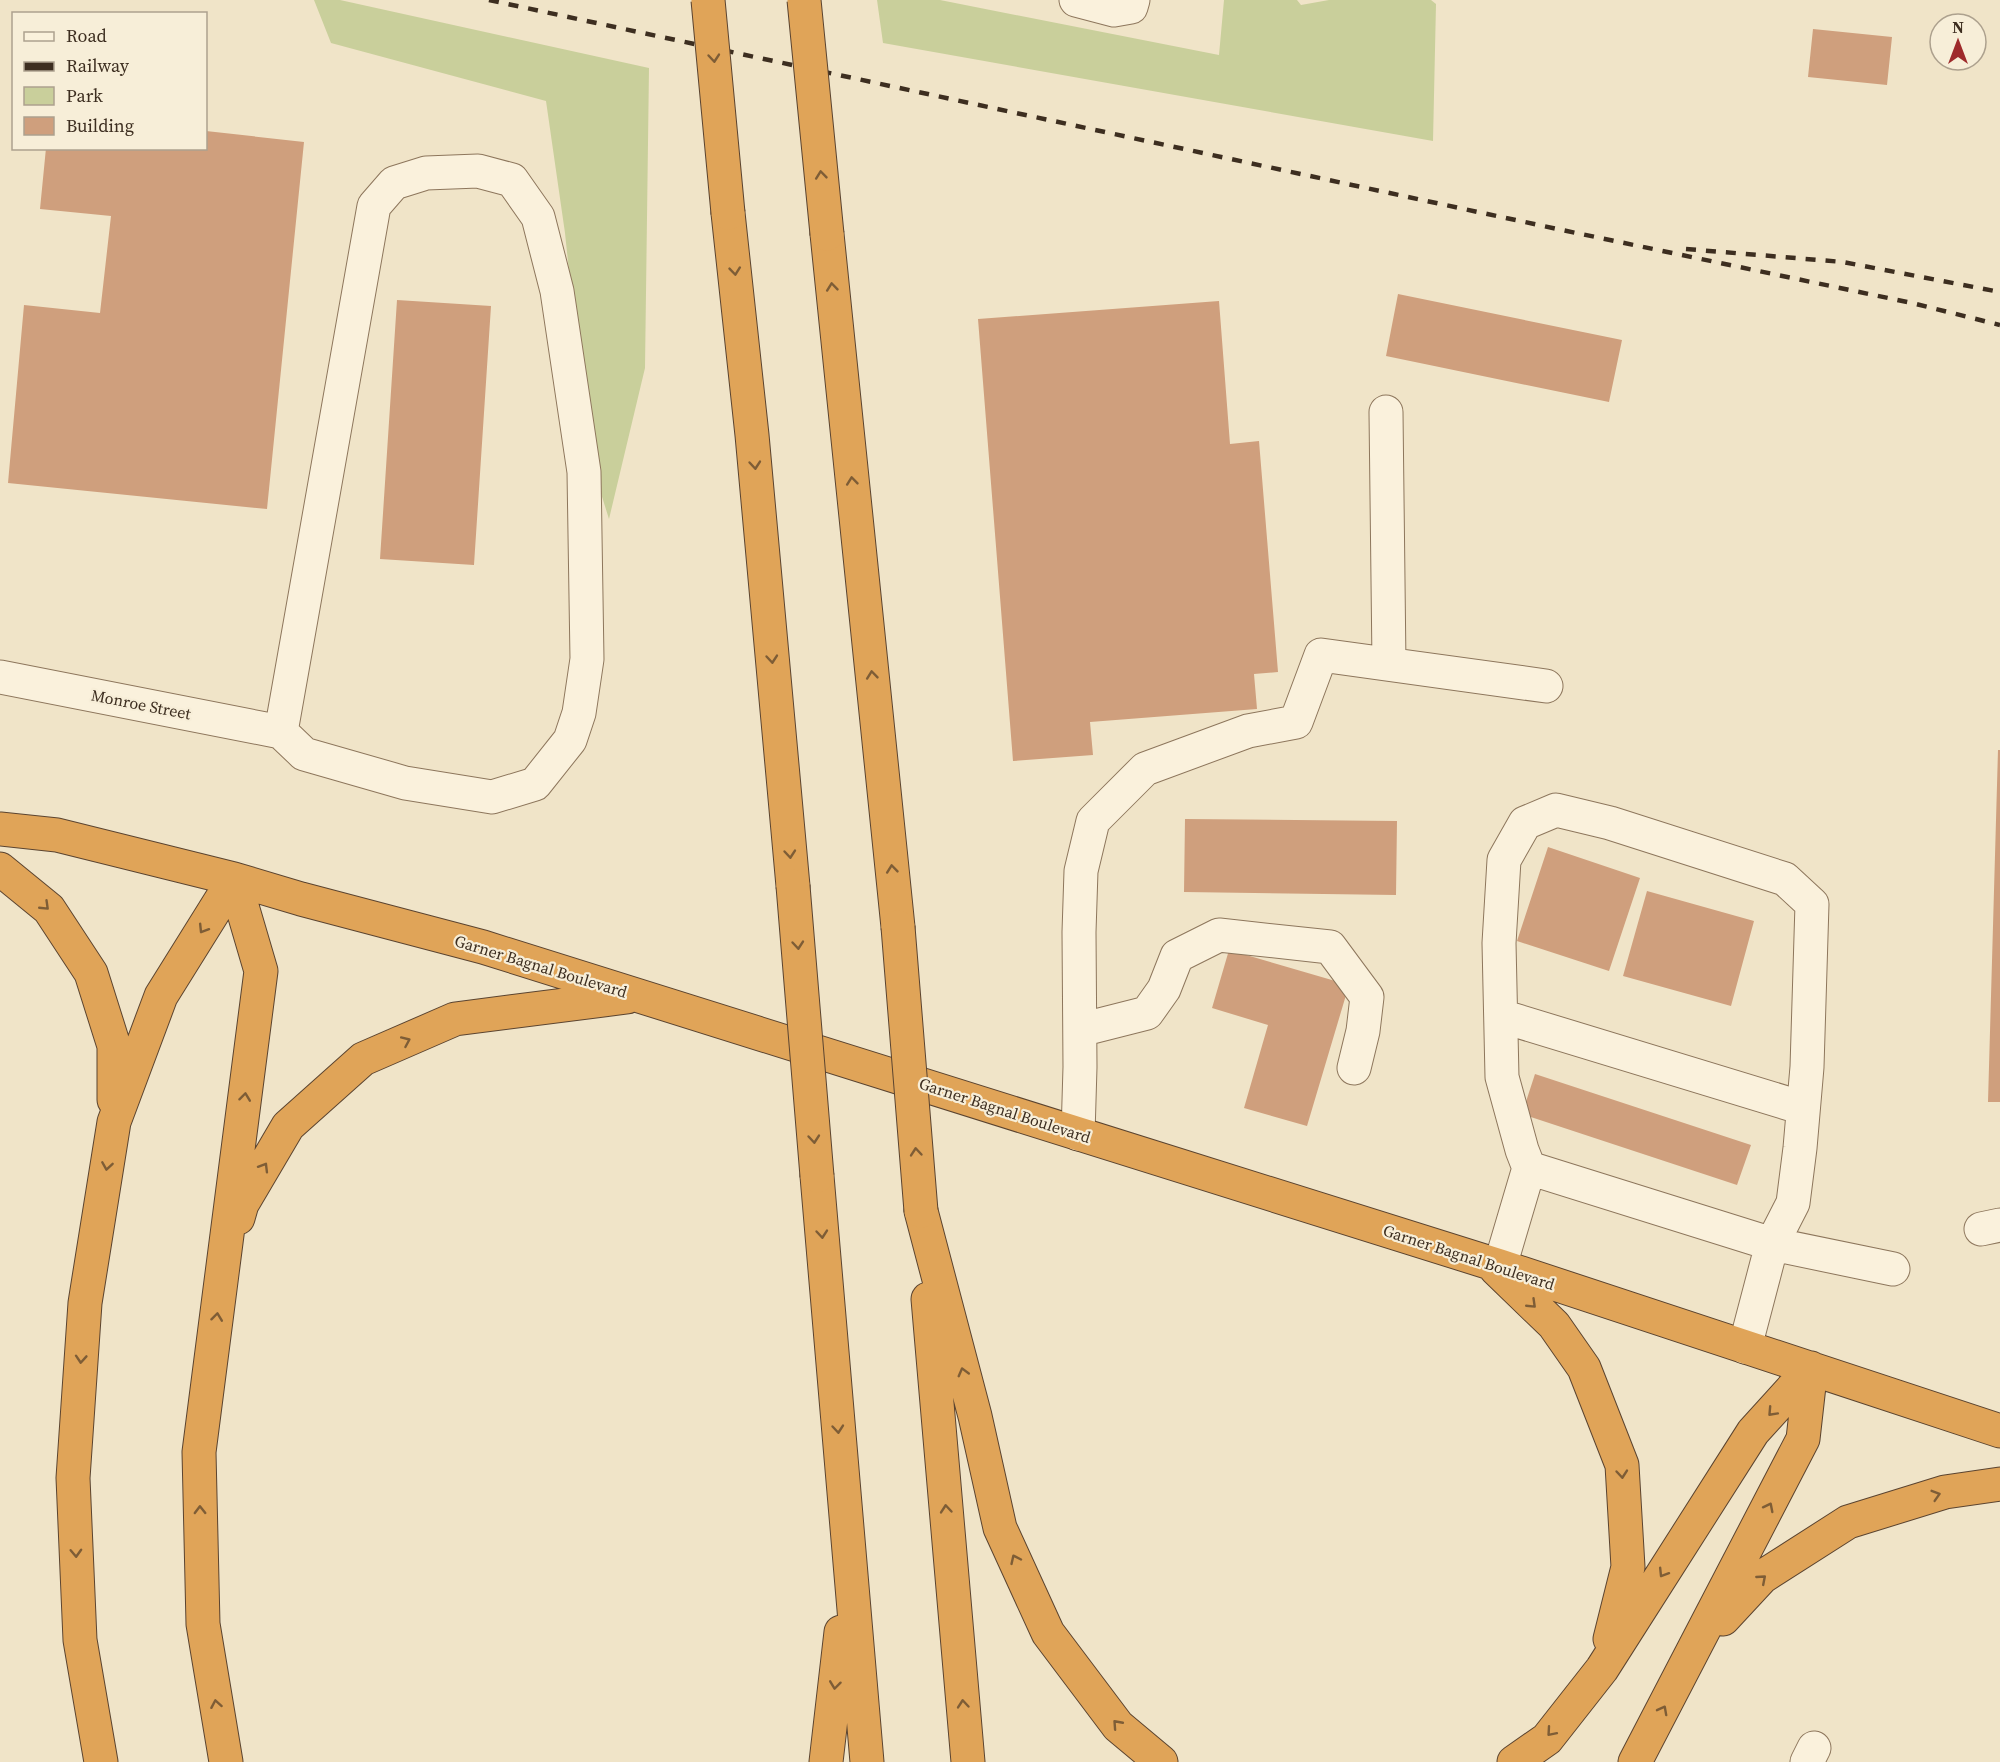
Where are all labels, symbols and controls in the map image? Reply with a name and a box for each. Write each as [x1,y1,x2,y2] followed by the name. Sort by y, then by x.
[12,12,207,150] legend
[1928,12,1988,72] north arrow
[1952,16,1964,38] text: N
[66,23,107,48] text: Road
[66,53,130,78] text: Railway
[707,54,720,63] one-way arrow
[66,83,103,108] text: Park
[66,113,134,138] text: Building
[815,171,828,180] one-way arrow
[728,267,741,276] one-way arrow
[826,282,839,291] one-way arrow
[748,461,761,470] one-way arrow
[846,476,859,485] one-way arrow
[765,655,778,664] one-way arrow
[866,670,879,679] one-way arrow
[89,684,194,725] street label: Monroe Street
[783,849,796,858] one-way arrow
[886,864,899,873] one-way arrow
[38,899,48,910] one-way arrow
[198,923,210,933] one-way arrow
[452,929,630,1003] street label: Garner Bagnal Boulevard
[791,940,804,949] one-way arrow
[399,1036,410,1048] one-way arrow
[916,1072,1094,1148] street label: Garner Bagnal Boulevard
[238,1093,251,1102] one-way arrow
[807,1134,820,1143] one-way arrow
[910,1148,923,1157] one-way arrow
[101,1160,114,1170] one-way arrow
[256,1163,268,1173] one-way arrow
[1380,1219,1558,1295] street label: Garner Bagnal Boulevard
[815,1230,828,1239] one-way arrow
[1525,1297,1536,1308] one-way arrow
[210,1312,222,1321] one-way arrow
[75,1354,88,1363] one-way arrow
[958,1367,971,1377] one-way arrow
[1768,1404,1779,1415] one-way arrow
[831,1424,844,1433] one-way arrow
[1615,1469,1628,1478] one-way arrow
[1930,1490,1941,1502] one-way arrow
[1762,1502,1774,1513] one-way arrow
[940,1505,953,1514] one-way arrow
[194,1506,207,1515] one-way arrow
[70,1549,83,1558] one-way arrow
[1010,1555,1022,1566] one-way arrow
[1659,1566,1670,1577] one-way arrow
[1756,1575,1767,1586] one-way arrow
[829,1681,842,1690] one-way arrow
[957,1699,970,1708] one-way arrow
[210,1700,223,1710] one-way arrow
[1655,1706,1667,1717] one-way arrow
[1113,1720,1124,1730] one-way arrow
[1547,1726,1558,1736] one-way arrow

